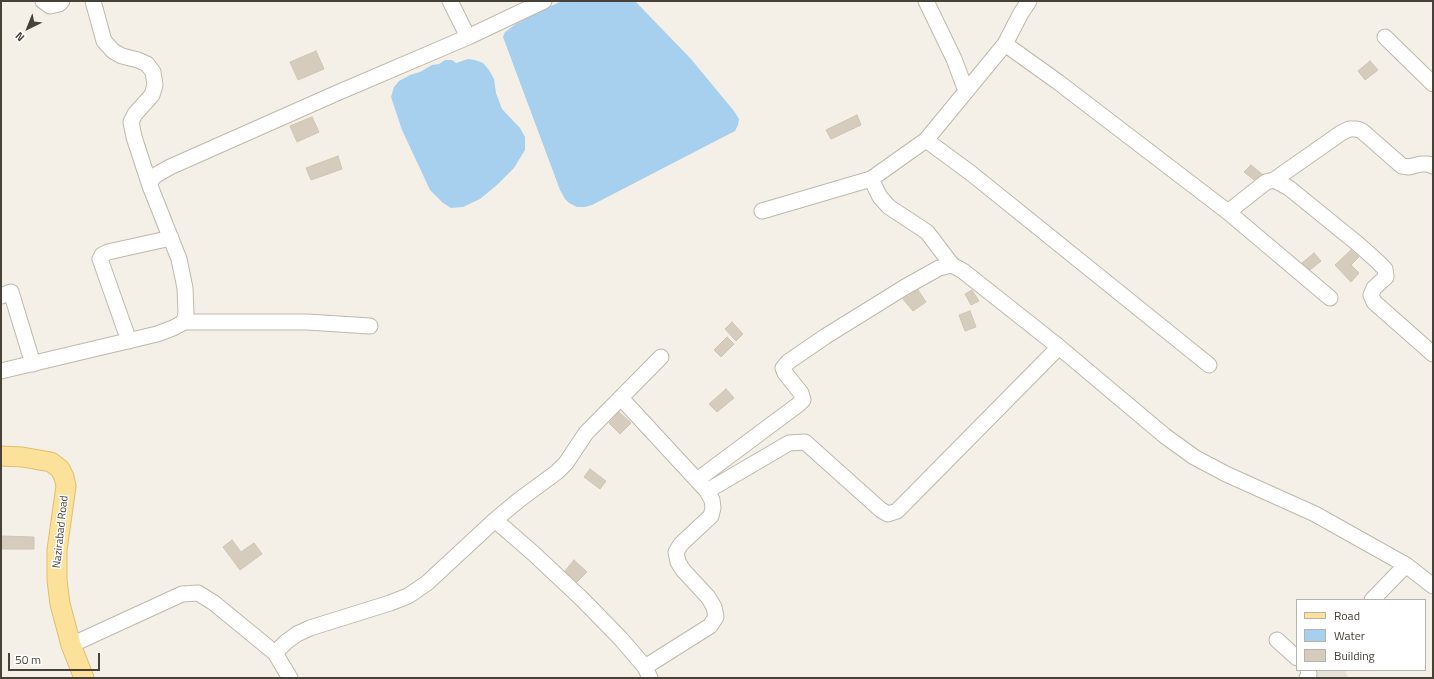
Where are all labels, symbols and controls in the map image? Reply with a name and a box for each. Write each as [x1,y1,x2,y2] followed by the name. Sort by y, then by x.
[8,8,48,48] north arrow
[12,28,28,45] text: N
[51,495,71,569] street label: Nazirabad Road
[1296,599,1426,671] legend
[1334,606,1360,625] text: Road
[1334,626,1365,645] text: Water
[10,645,102,671] scale bar
[1334,646,1375,665] text: Building
[15,650,41,669] text: 50 m

